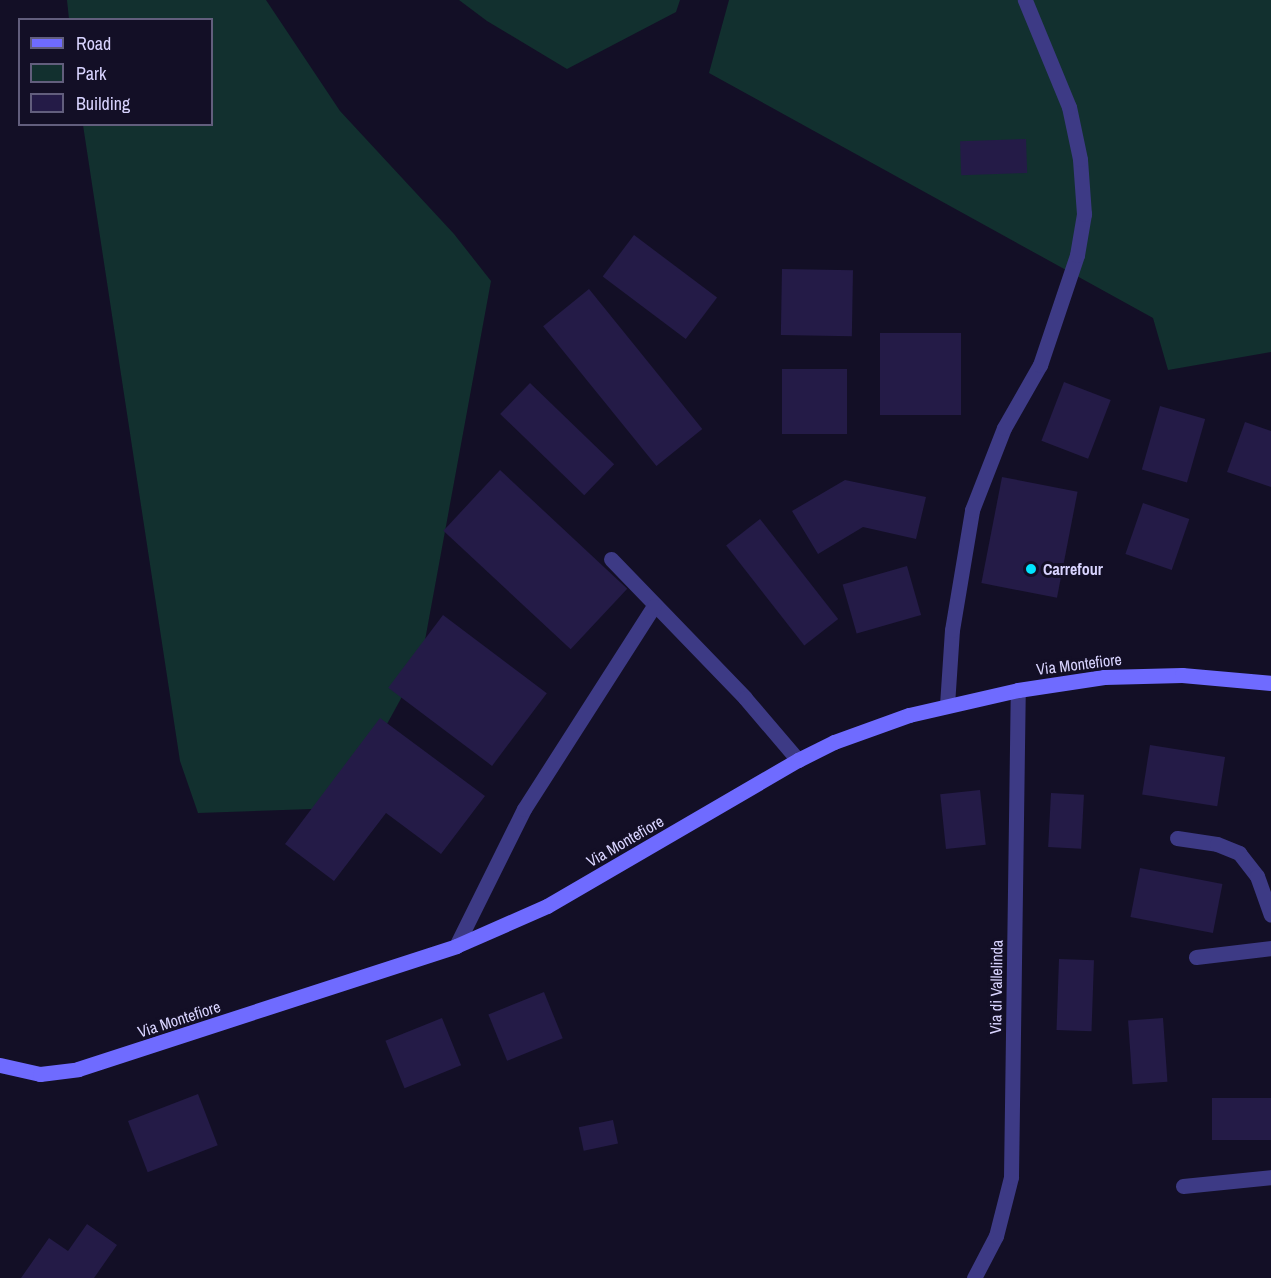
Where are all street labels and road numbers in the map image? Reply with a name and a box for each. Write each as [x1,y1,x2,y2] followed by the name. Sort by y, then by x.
[1035,649,1123,679] street label: Via Montefiore
[583,811,667,871] street label: Via Montefiore
[986,940,1006,1034] street label: Via di Vallelinda
[135,997,223,1041] street label: Via Montefiore

